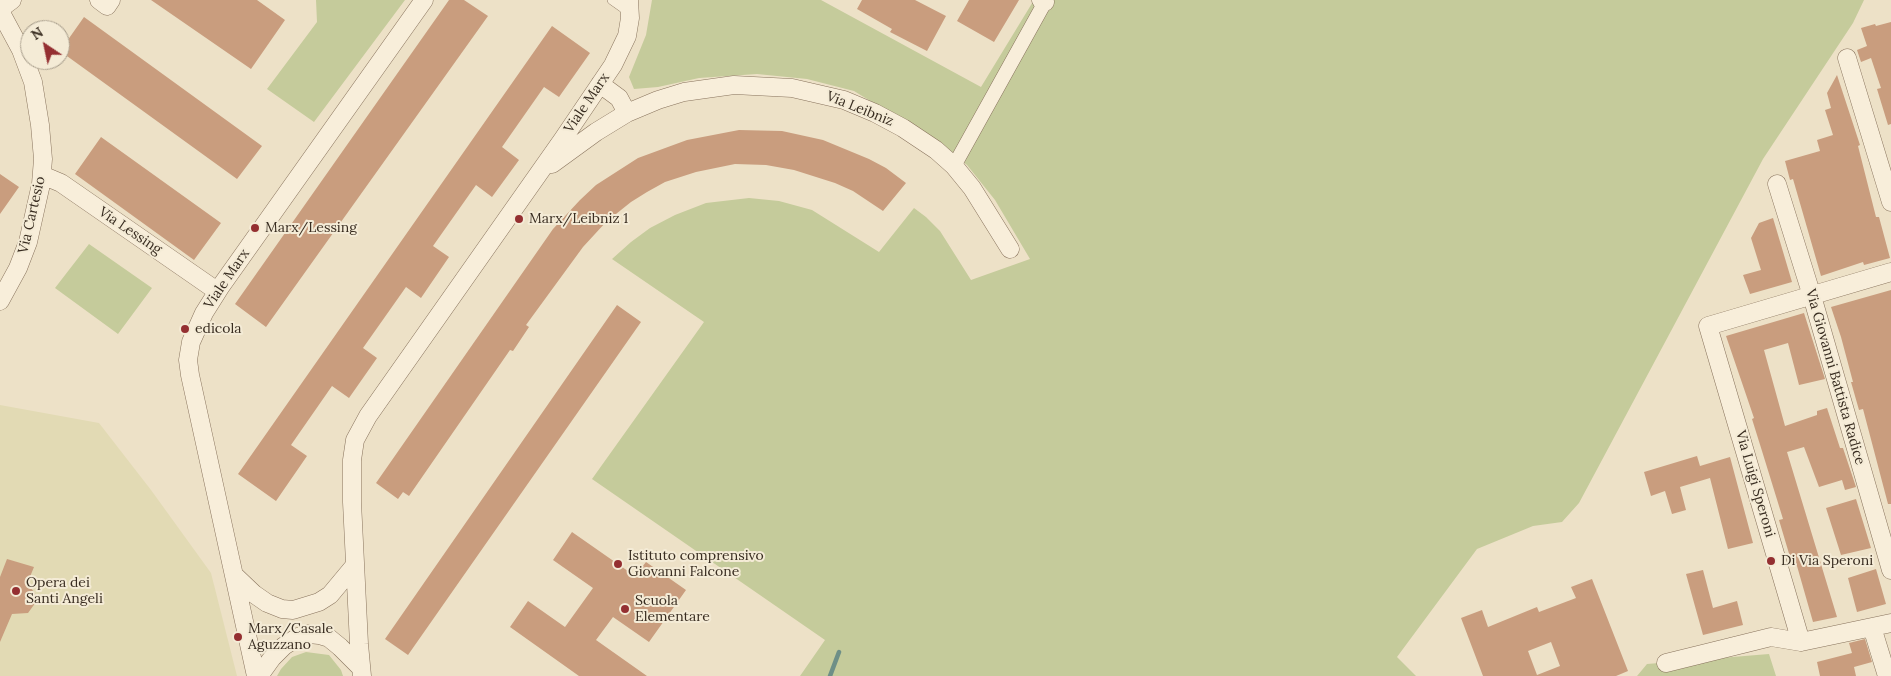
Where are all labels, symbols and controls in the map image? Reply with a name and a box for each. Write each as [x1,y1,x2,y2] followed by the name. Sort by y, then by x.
[20,20,70,70] north arrow
[28,23,47,44] text: N
[561,70,613,136] street label: Viale Marx
[824,88,896,130] street label: Via Leibniz
[15,175,49,255] street label: Via Cartesio
[95,204,165,258] street label: Via Lessing
[529,211,628,227] place label: Marx/Leibniz 1
[513,213,525,225] marker: Marx/Leibniz 1
[265,220,357,236] place label: Marx/Lessing
[249,222,261,234] marker: Marx/Lessing
[201,246,253,312] street label: Viale Marx
[1802,287,1868,467] street label: Via Giovanni Battista Radice
[195,321,241,337] place label: edicola
[179,323,191,335] marker: edicola
[1732,429,1778,539] street label: Via Luigi Speroni
[628,548,764,580] place label: Istituto comprensivo Giovanni Falcone
[1781,553,1873,569] place label: Di Via Speroni
[1765,555,1777,567] marker: Di Via Speroni
[612,558,624,570] marker: Istituto comprensivo Giovanni Falcone
[26,575,103,608] place label: Opera dei Santi Angeli
[10,585,22,597] marker: Opera dei Santi Angeli
[635,593,710,626] place label: Scuola Elementare
[619,603,631,615] marker: Scuola Elementare
[248,621,333,654] place label: Marx/Casale Aguzzano
[232,631,244,643] marker: Marx/Casale Aguzzano

